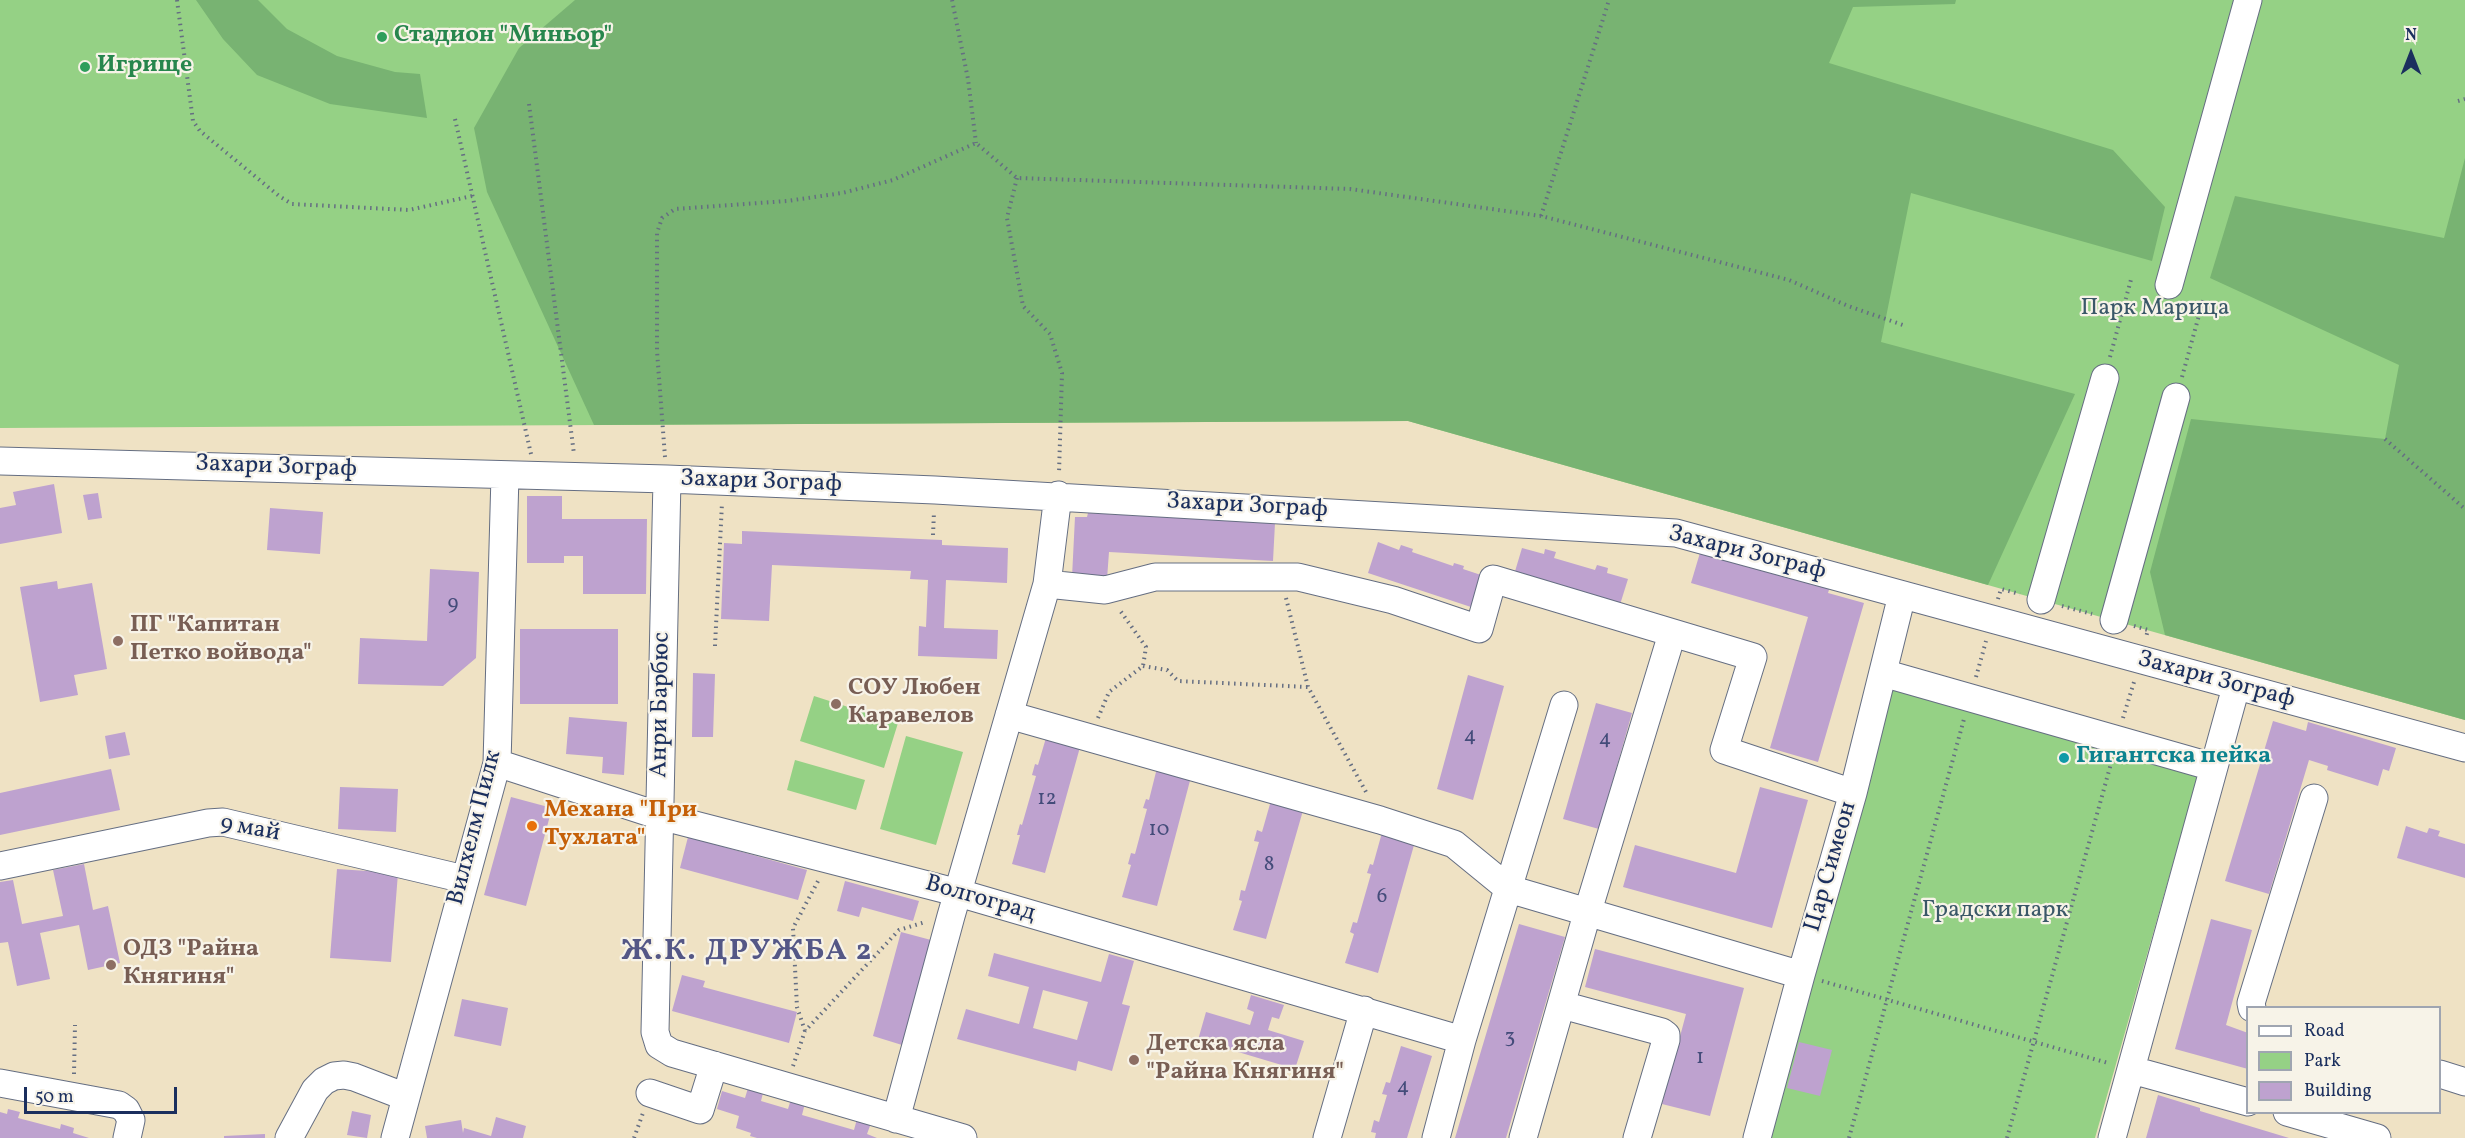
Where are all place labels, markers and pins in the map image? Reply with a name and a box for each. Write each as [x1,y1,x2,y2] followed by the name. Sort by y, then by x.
[394,23,612,51] place label: Стадион "Миньор"
[375,30,389,44] marker: Стадион "Миньор"
[97,53,192,81] place label: Игрище
[78,60,92,74] marker: Игрище
[130,613,312,669] place label: ПГ "Капитан Петко войвода"
[111,634,125,648] marker: ПГ "Капитан Петко войвода"
[848,676,980,732] place label: СОУ Любен Каравелов
[829,697,843,711] marker: СОУ Любен Каравелов
[2076,744,2271,772] place label: Гигантска пейка
[2057,751,2071,765] marker: Гигантска пейка
[544,798,697,854] place label: Механа "При Тухлата"
[525,819,539,833] marker: Механа "При Тухлата"
[123,937,259,993] place label: ОДЗ "Райна Княгиня"
[104,958,118,972] marker: ОДЗ "Райна Княгиня"
[1146,1032,1344,1088] place label: Детска ясла "Райна Княгиня"
[1127,1053,1141,1067] marker: Детска ясла "Райна Княгиня"

